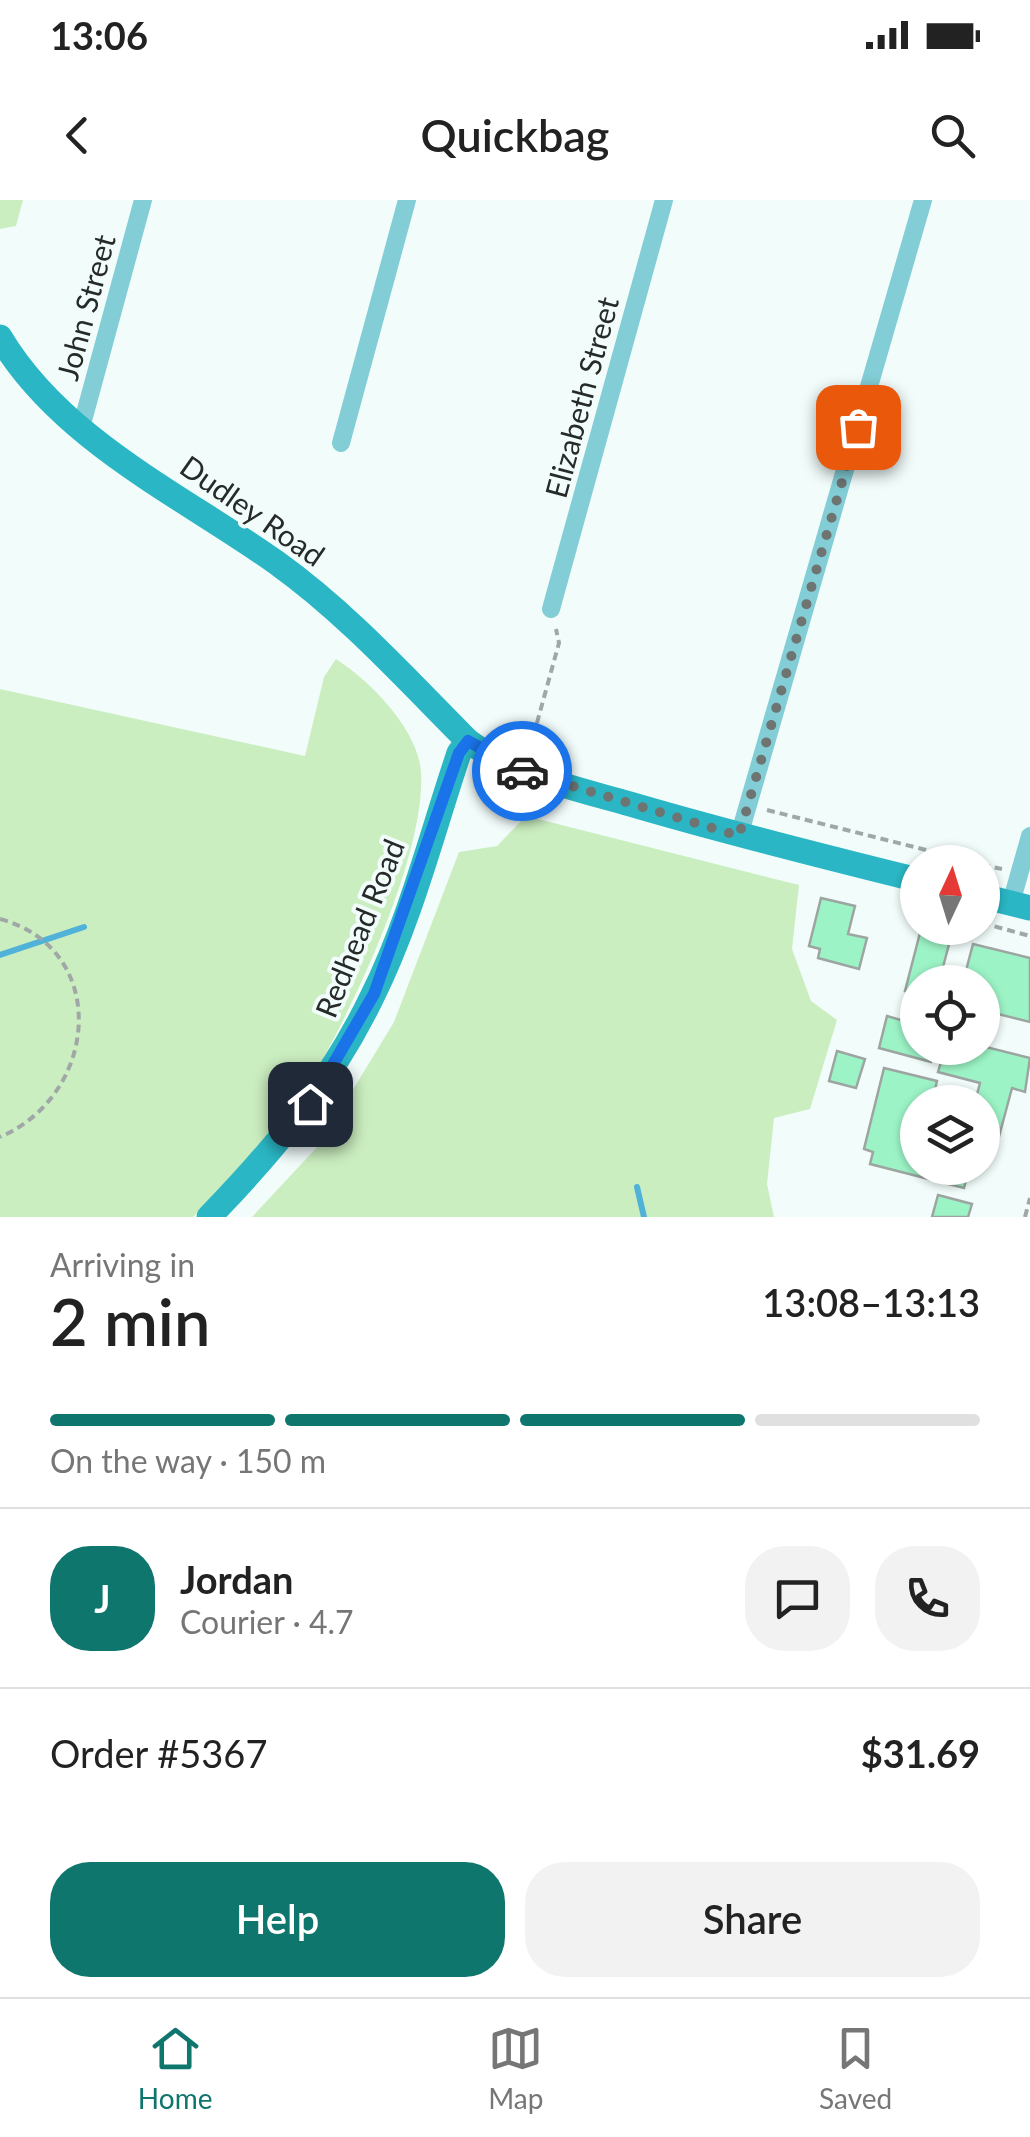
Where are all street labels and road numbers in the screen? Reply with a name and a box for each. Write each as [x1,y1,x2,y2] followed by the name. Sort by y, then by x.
[48,230,122,384] street label: John Street
[537,292,625,501] street label: Elizabeth Street
[174,447,332,573] street label: Dudley Road
[307,834,411,1022] street label: Redhead Road

